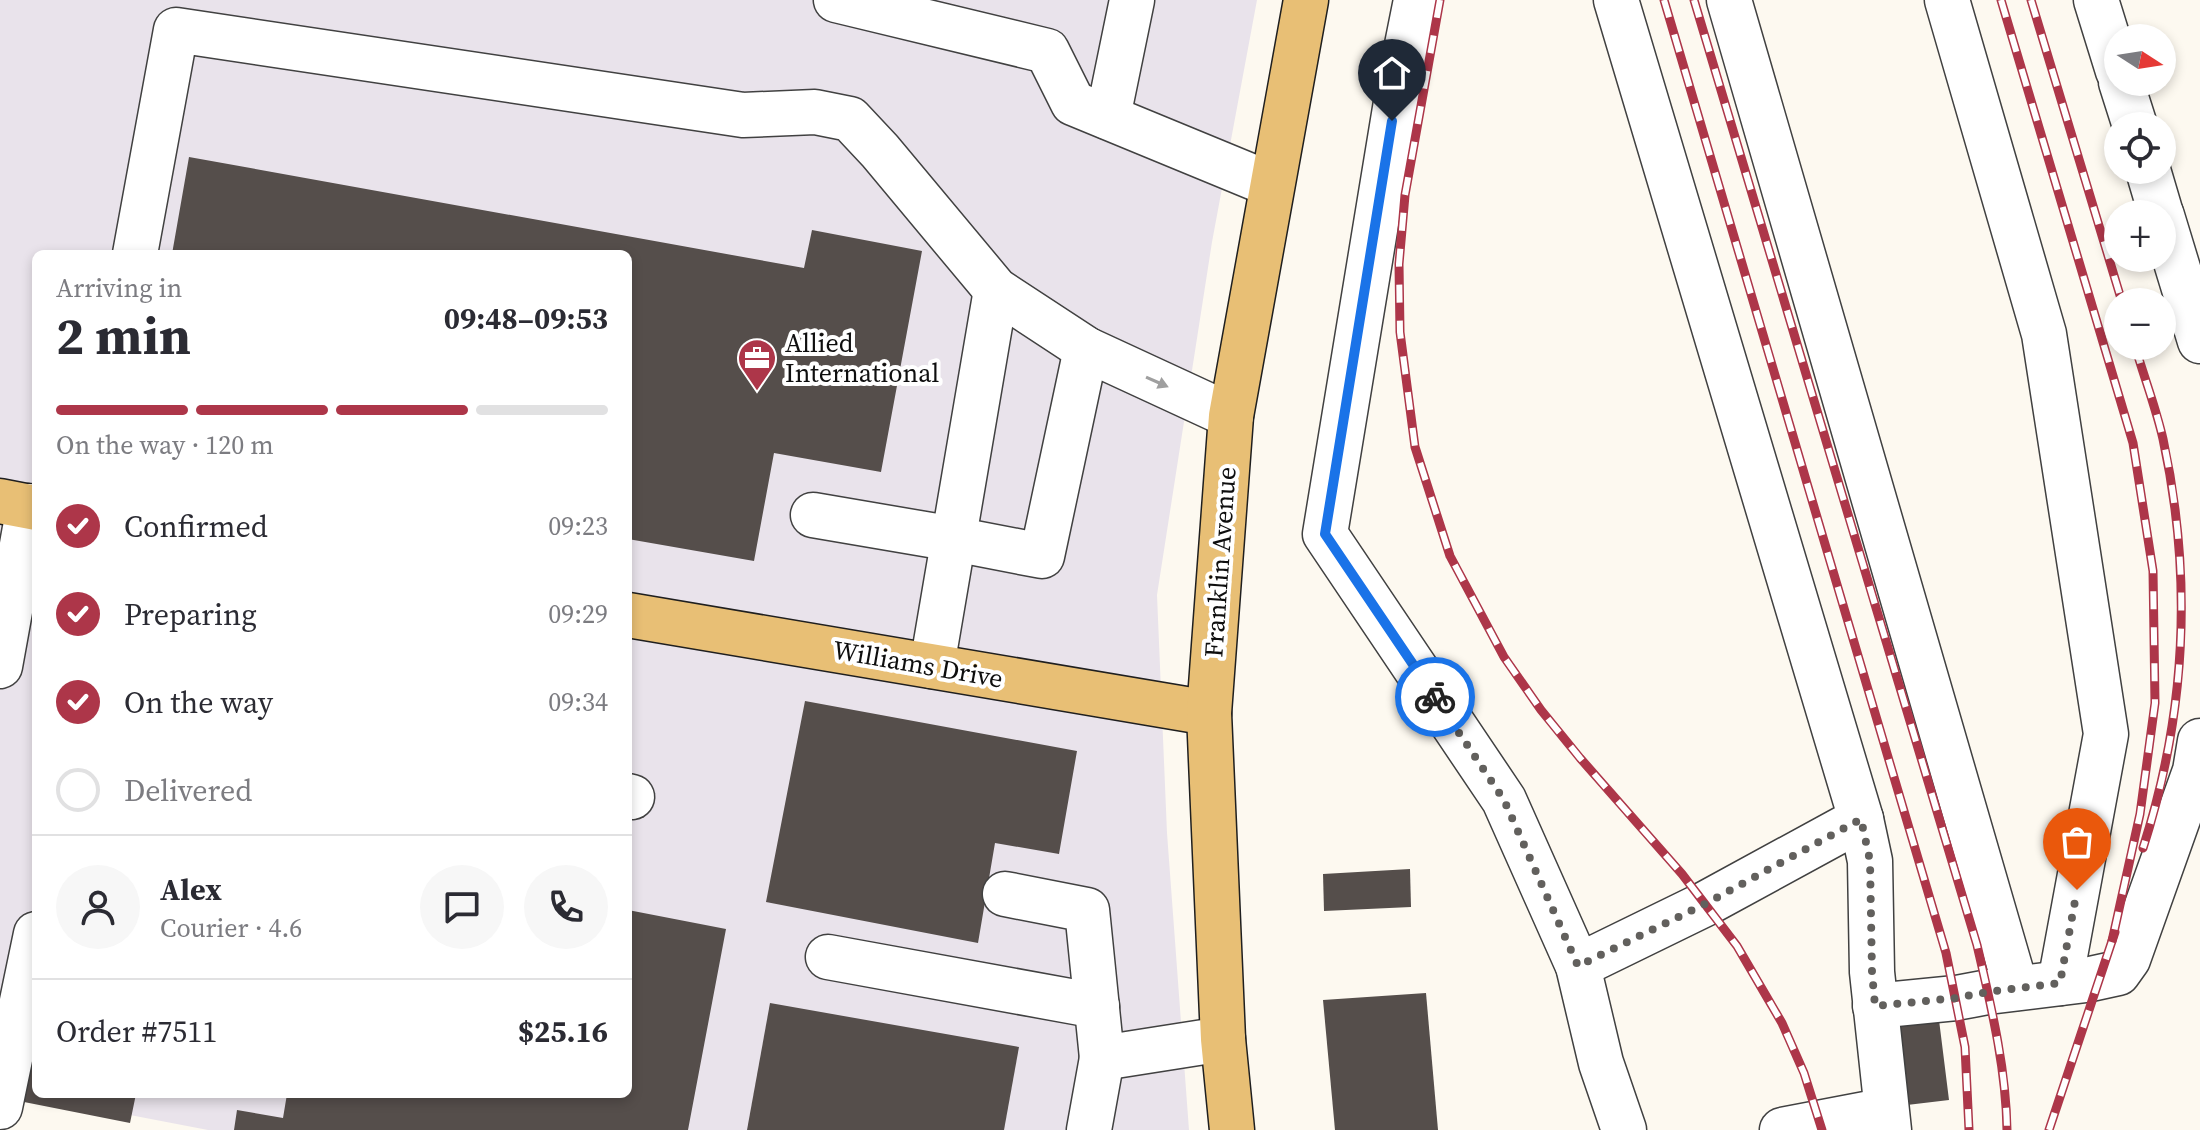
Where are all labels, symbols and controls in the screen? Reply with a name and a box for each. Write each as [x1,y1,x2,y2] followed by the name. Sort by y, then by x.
[2104,24,2176,96] north arrow
[2104,24,2176,360] map controls
[1358,39,1426,121] pin
[1370,51,1414,95] icon: home
[2104,112,2176,184] button: locate
[2104,200,2176,272] button: +
[56,270,182,306] text: Arriving in
[2104,288,2176,360] button: −
[444,298,608,339] text: 09:48–09:53
[56,300,191,371] text: 2 min
[785,325,939,391] place label: Allied International
[736,337,778,392] office icon: Allied International
[1145,376,1169,389] one-way arrow
[56,427,274,463] text: On the way · 120 m
[1195,465,1245,659] street label: Franklin Avenue
[56,504,100,548] icon: check
[124,506,268,547] text: Confirmed
[548,508,608,544] text: 09:23
[56,592,100,636] icon: check
[124,594,257,635] text: Preparing
[548,596,608,632] text: 09:29
[830,631,1006,697] street label: Williams Drive
[1395,657,1475,737] courier
[1413,675,1457,719] icon: bike
[56,680,100,724] icon: check
[124,682,273,723] text: On the way
[548,684,608,720] text: 09:34
[124,770,252,811] text: Delivered
[2043,808,2111,890] pin
[2055,820,2099,864] icon: bag
[56,865,140,949] button: person
[420,865,504,949] button: chat
[524,865,608,949] button: phone
[160,869,222,910] text: Alex
[160,910,302,946] text: Courier · 4.6
[56,1011,217,1052] text: Order #7511
[518,1011,608,1052] text: $25.16

